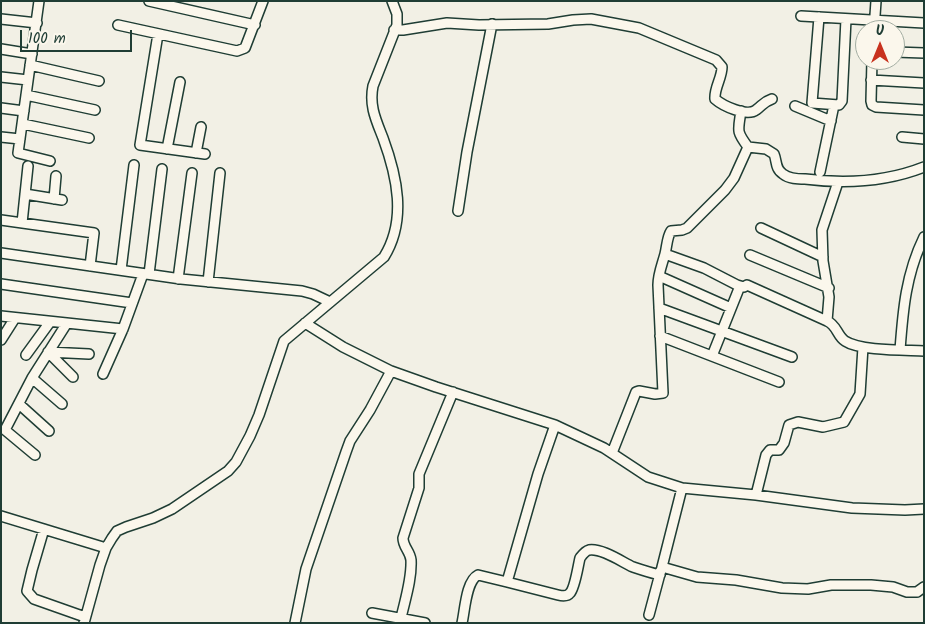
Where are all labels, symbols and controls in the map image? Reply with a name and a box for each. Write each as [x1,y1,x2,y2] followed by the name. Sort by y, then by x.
[22,20,135,52] scale bar
[855,20,905,70] north arrow
[876,20,884,42] text: U
[28,27,66,51] text: 100 m

